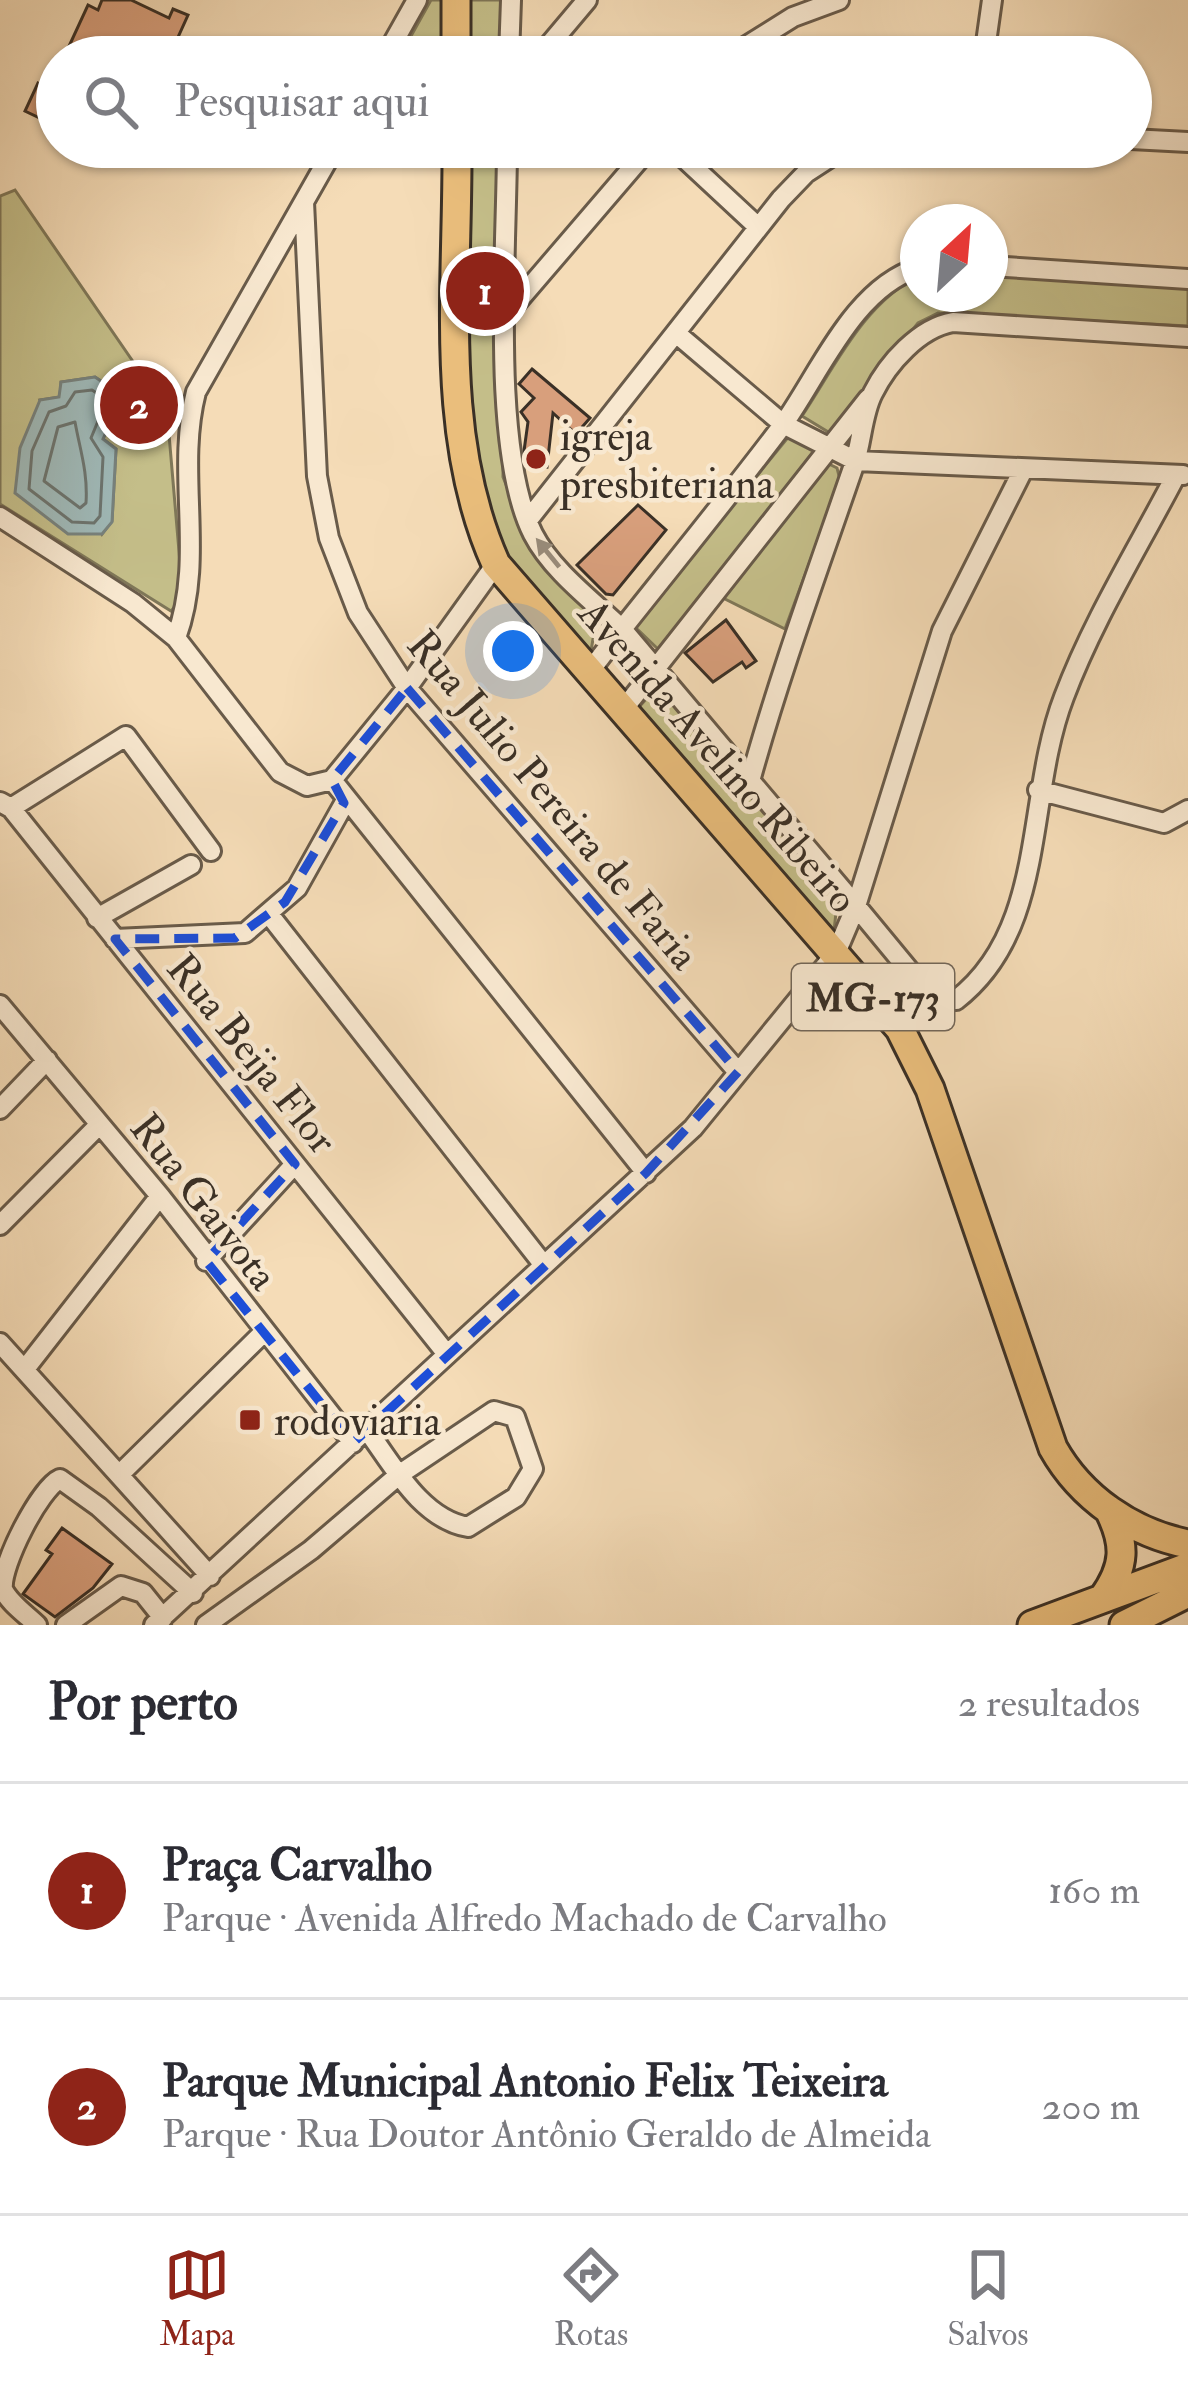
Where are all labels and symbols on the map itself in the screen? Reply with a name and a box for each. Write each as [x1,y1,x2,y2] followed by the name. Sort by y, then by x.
[900,204,1008,312] north arrow
[446,246,524,336] pin: 1
[100,360,178,450] pin: 2
[559,411,775,511] place label: igreja presbiteriana
[523,446,549,472] marker: igreja presbiteriana
[536,538,561,569] one-way arrow
[566,588,868,924] street label: Avenida Avelino Ribeiro
[395,620,710,981] street label: Rua Julio Pereira de Faria
[483,621,543,681] your location
[155,944,348,1165] street label: Rua Beija Flor
[792,964,954,1030] road number: MG-173
[118,1104,289,1302] street label: Rua Gaivota
[274,1396,442,1448] place label: rodoviaria
[237,1407,263,1433] marker: rodoviaria

